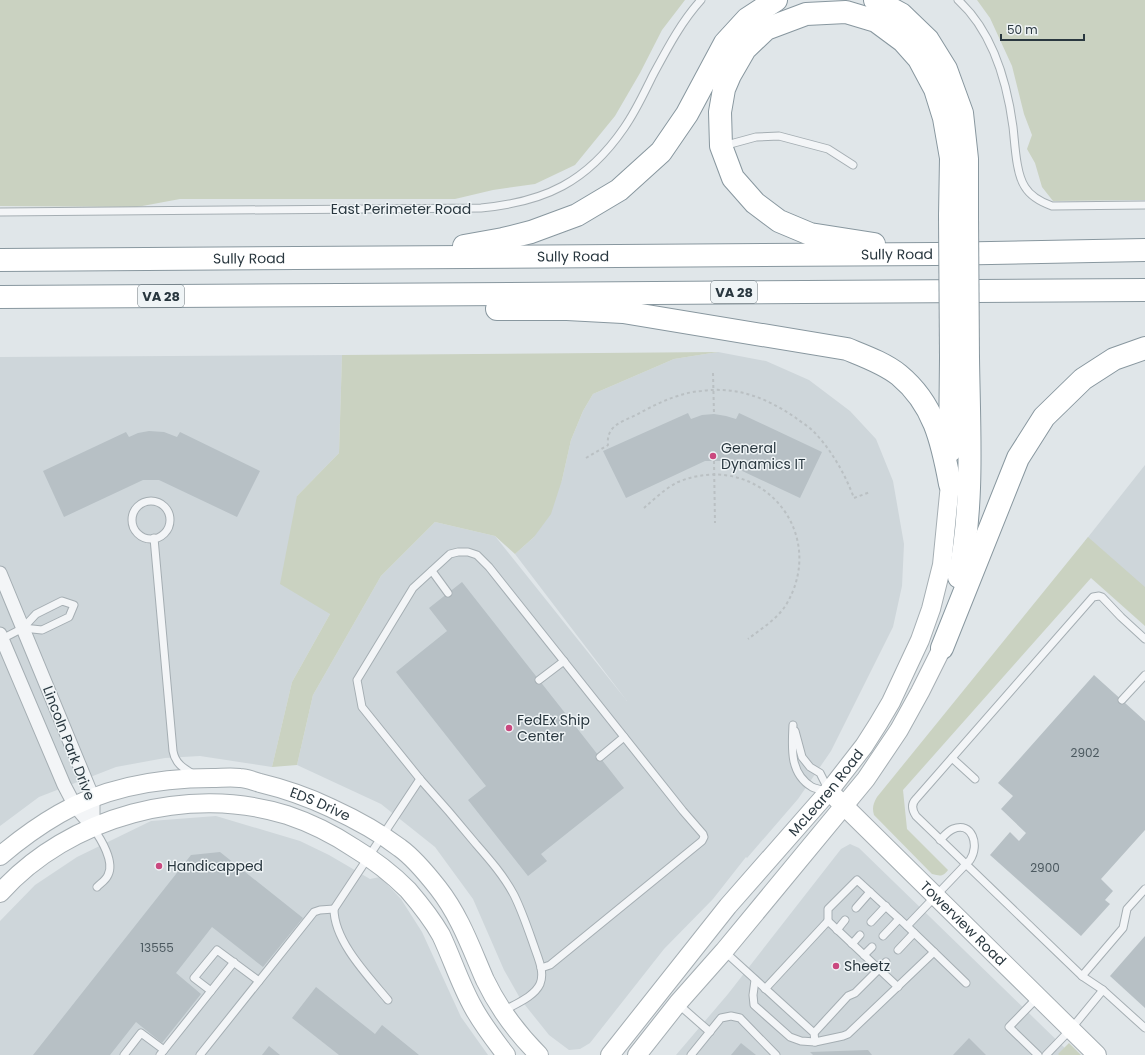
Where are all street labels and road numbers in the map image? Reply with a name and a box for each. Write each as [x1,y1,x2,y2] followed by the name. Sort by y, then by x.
[331,199,471,219] street label: East Perimeter Road
[861,244,933,264] street label: Sully Road
[537,246,609,267] street label: Sully Road
[213,248,285,269] street label: Sully Road
[711,281,757,303] road number: VA 28
[138,285,184,307] road number: VA 28
[38,683,100,803] street label: Lincoln Park Drive
[784,745,868,840] street label: McLearen Road
[287,782,354,826] street label: EDS Drive
[916,876,1011,970] street label: Towerview Road

